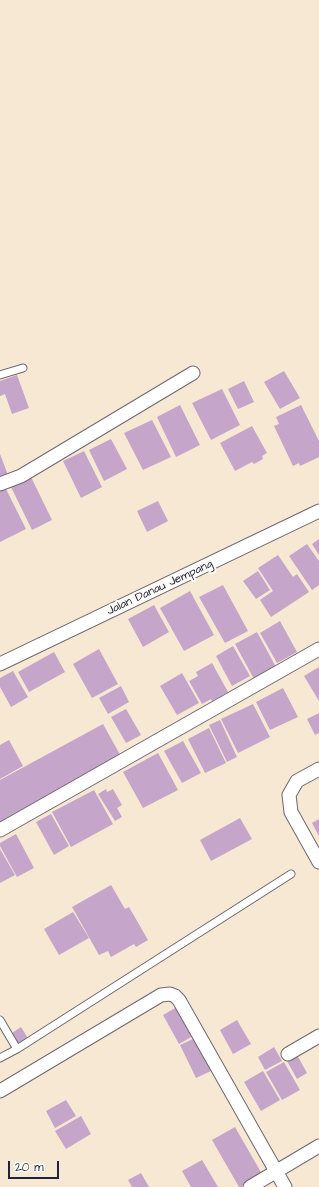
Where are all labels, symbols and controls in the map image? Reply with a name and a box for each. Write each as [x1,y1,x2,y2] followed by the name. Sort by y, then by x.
[105,557,215,619] street label: Jalan Danau Jempang
[10,1153,61,1179] scale bar
[15,1159,44,1176] text: 20 m

